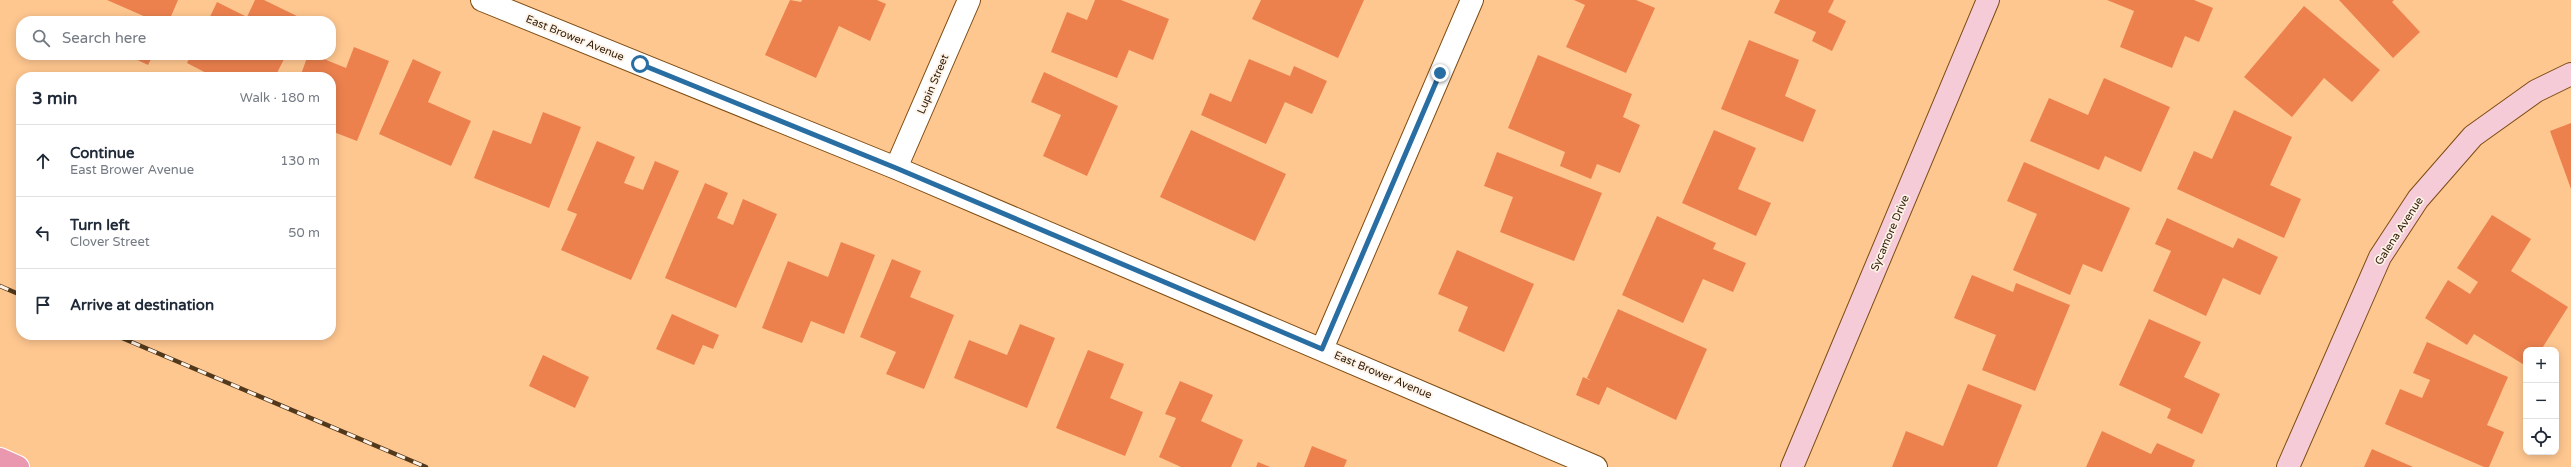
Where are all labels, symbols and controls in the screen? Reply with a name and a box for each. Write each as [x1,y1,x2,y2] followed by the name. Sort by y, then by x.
[524,12,626,64] street label: East Brower Avenue
[16,16,336,60] search box
[30,27,52,49] icon: search
[62,29,146,47] text: Search here
[915,52,951,116] street label: Lupin Street
[631,55,649,73] route start
[1431,64,1449,82] route end
[32,88,77,109] text: 3 min
[240,90,320,106] text: Walk · 180 m
[70,144,134,162] text: Continue
[32,150,54,172] icon: ahead
[280,153,320,169] text: 130 m
[70,162,194,178] text: East Brower Avenue
[1868,193,1912,273] street label: Sycamore Drive
[2372,195,2426,267] street label: Galena Avenue
[70,216,130,234] text: Turn left
[32,222,54,244] icon: left
[288,225,320,241] text: 50 m
[70,234,150,250] text: Clover Street
[32,294,54,316] icon: arrive
[70,296,214,314] text: Arrive at destination
[2523,347,2559,455] map controls
[2523,347,2559,383] button: +
[1332,349,1434,401] street label: East Brower Avenue
[2523,383,2559,419] button: −
[2523,419,2559,455] button: locate

